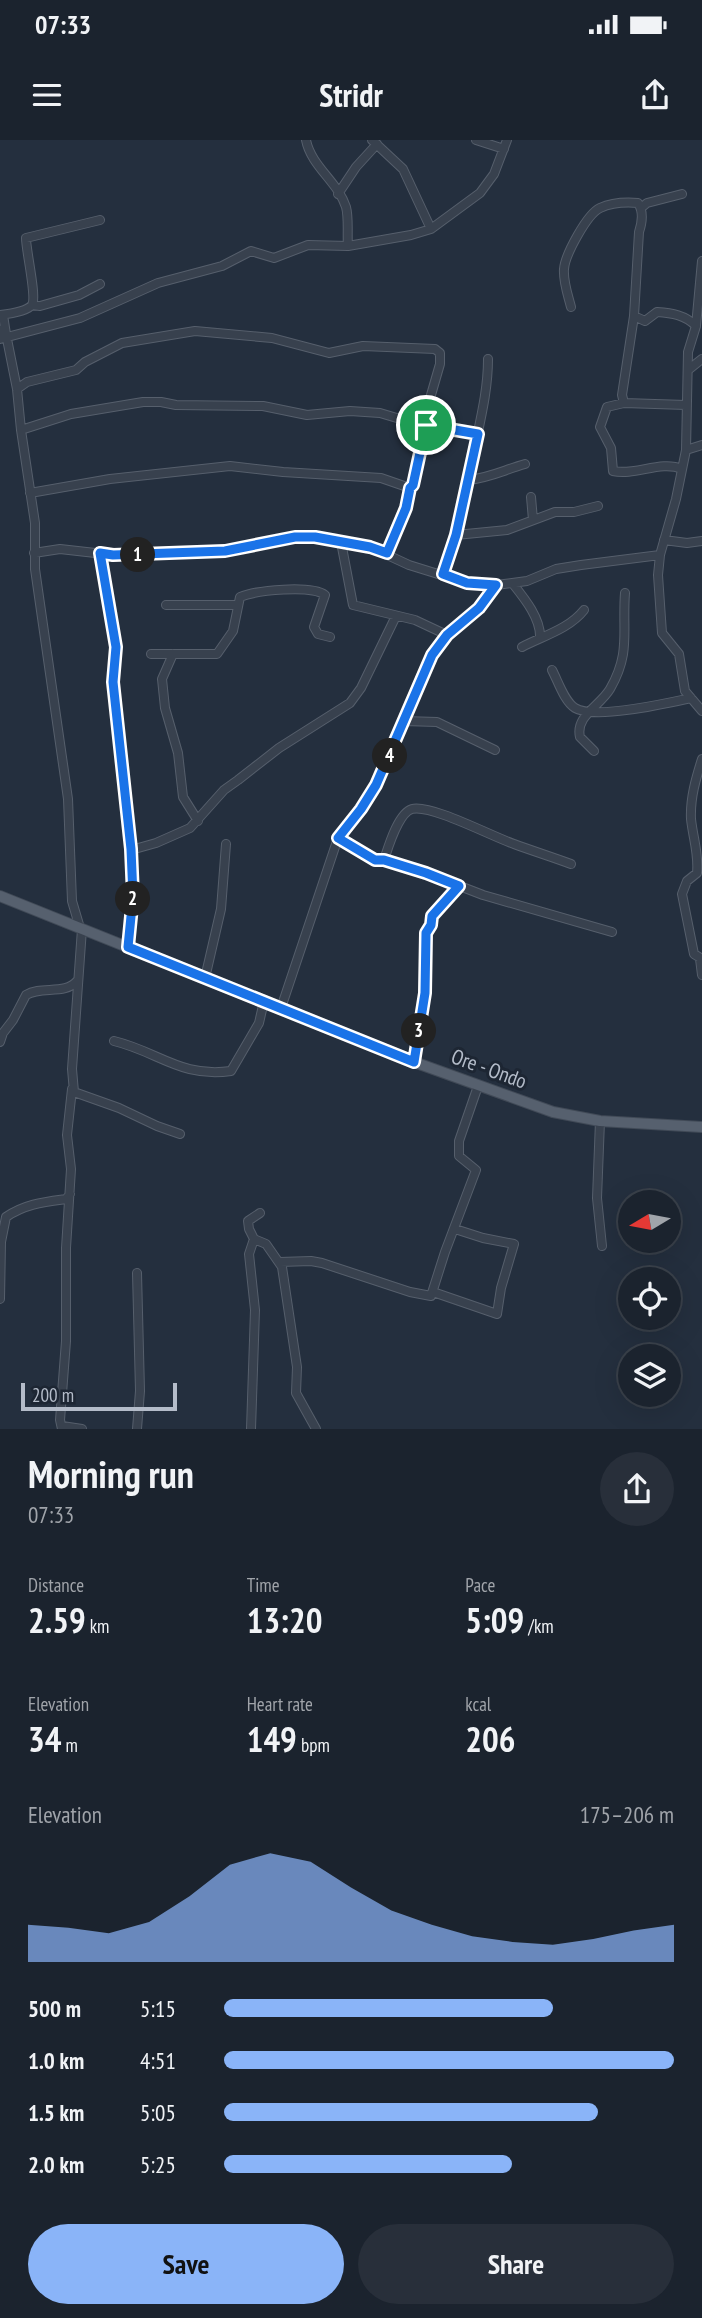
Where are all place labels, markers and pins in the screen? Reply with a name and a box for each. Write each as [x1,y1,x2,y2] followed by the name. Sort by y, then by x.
[396,395,456,455] pin
[120,538,156,572] pin: 1
[372,738,408,774] pin: 4
[116,882,150,916] pin: 2
[402,1014,436,1048] pin: 3

